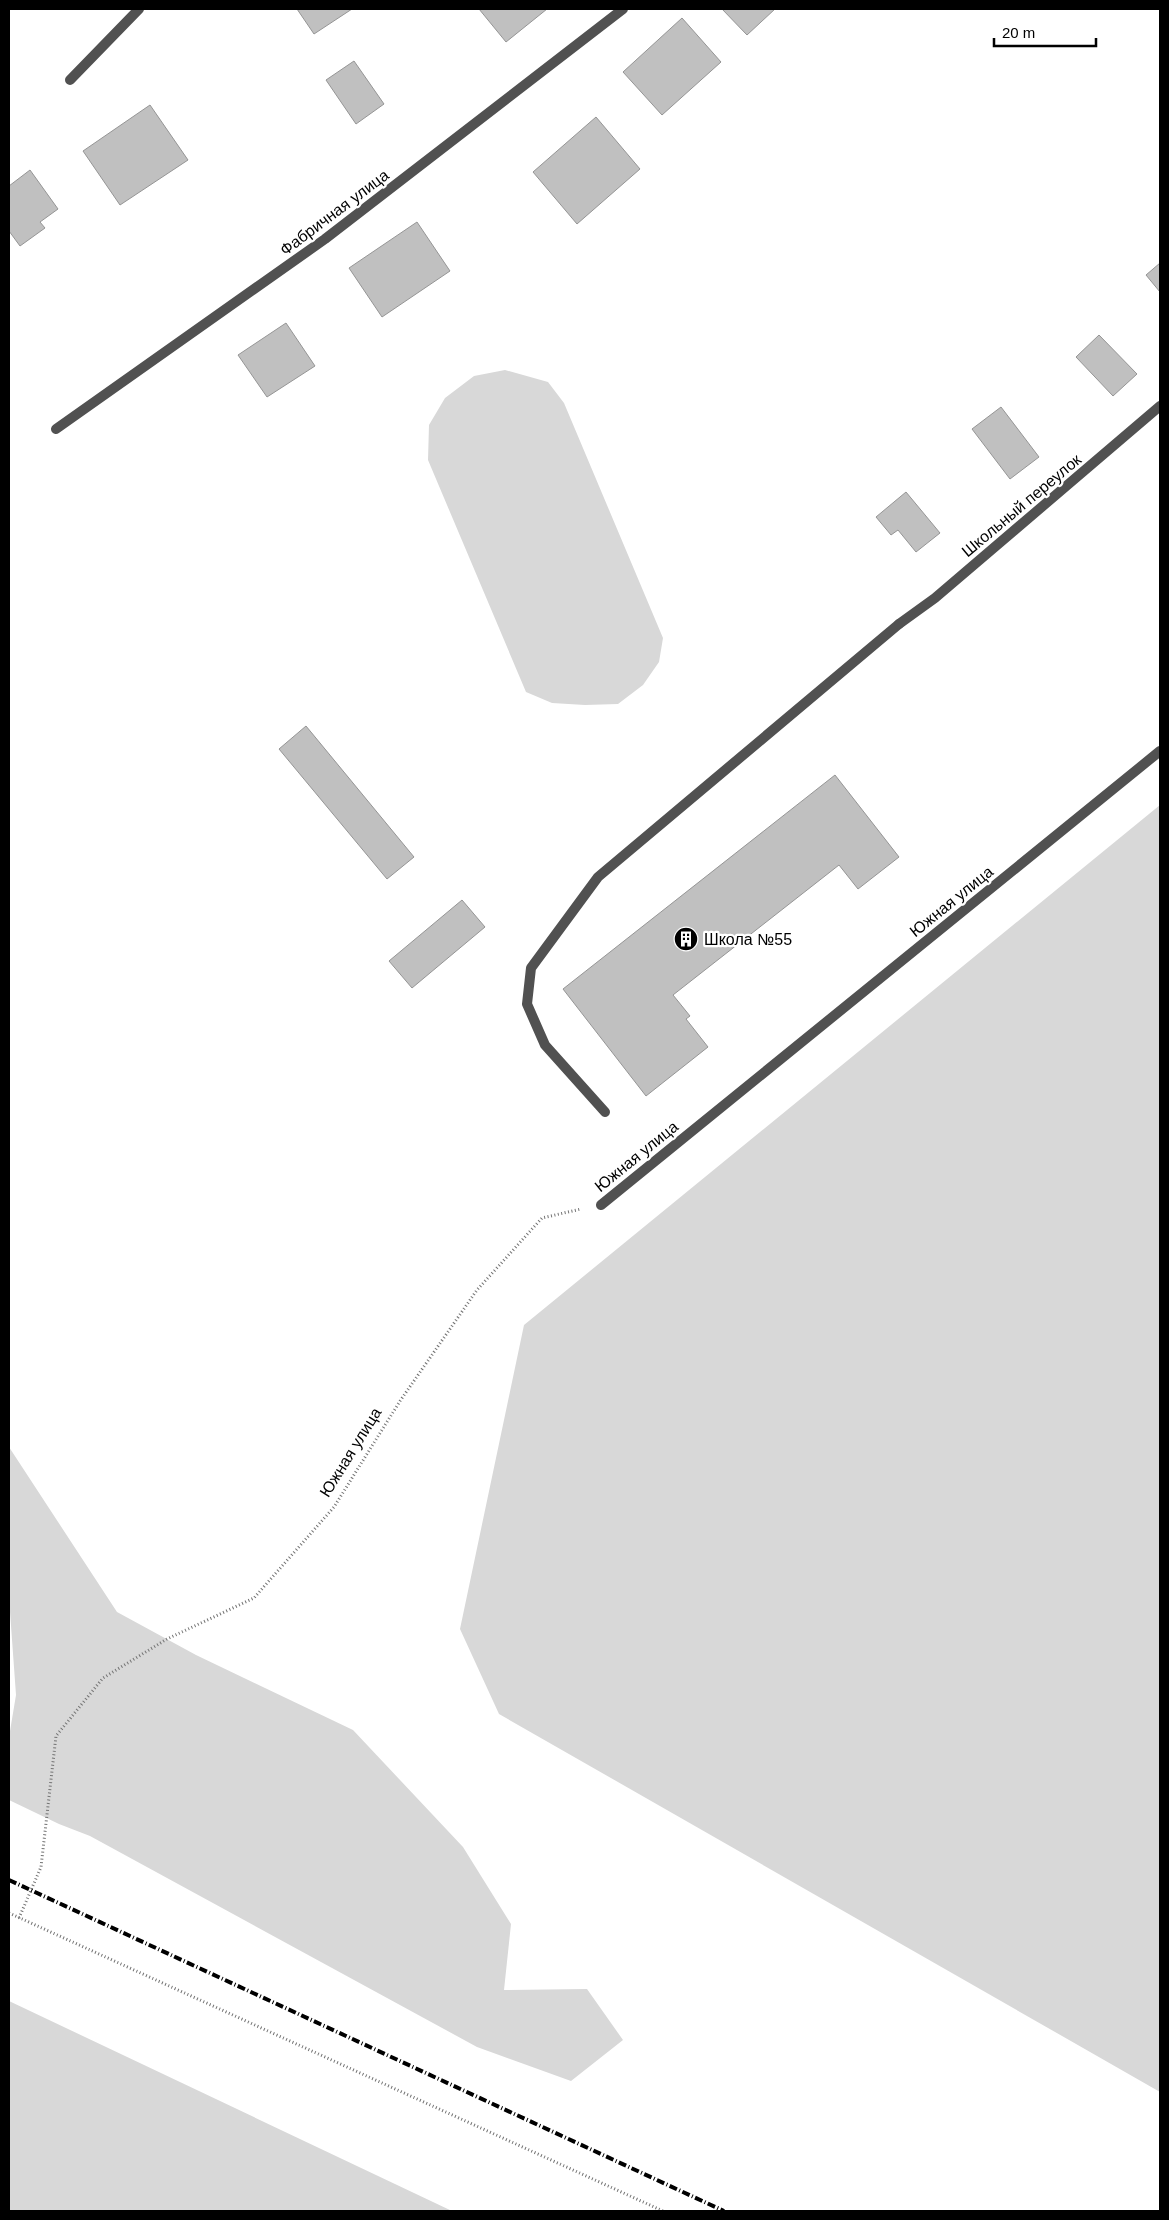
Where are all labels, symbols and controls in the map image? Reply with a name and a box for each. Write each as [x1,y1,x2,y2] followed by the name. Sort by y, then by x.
[994,15,1096,47] scale bar
[1002,24,1035,41] text: 20 m
[277,166,392,259] street label: Фабричная улица
[958,450,1085,560] street label: Школьный переулок
[906,863,996,940] street label: Южная улица
[673,926,699,952] building icon: Школа №55
[704,931,792,948] place label: Школа №55
[591,1118,681,1195] street label: Южная улица
[316,1405,385,1500] street label: Южная улица

